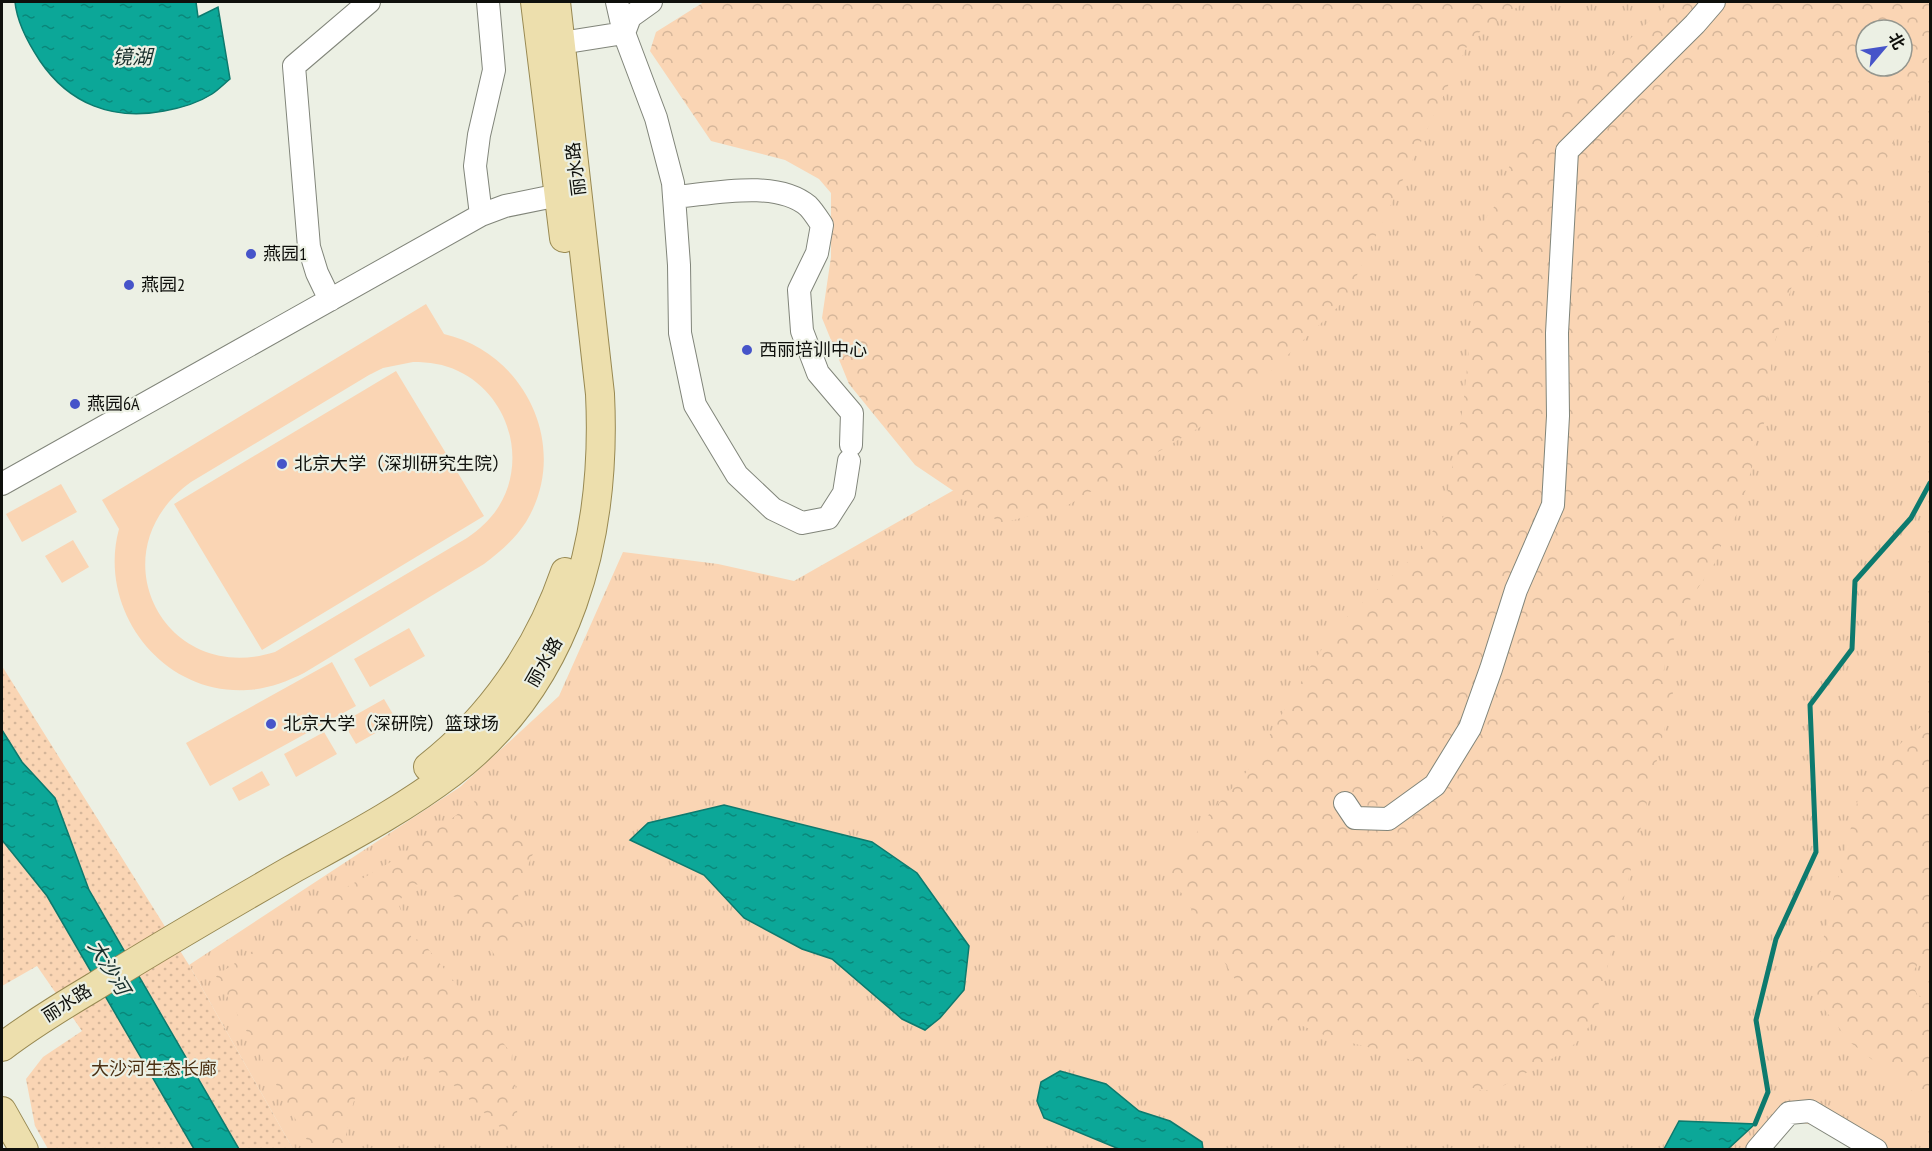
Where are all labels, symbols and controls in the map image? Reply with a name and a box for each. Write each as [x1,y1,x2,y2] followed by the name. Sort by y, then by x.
[1854,18,1914,78] north arrow
[1884,29,1910,53] text: 北
[112,44,155,70] water label: 镜湖
[561,141,590,197] street label: 丽水路
[263,242,307,265] place label: 燕园1
[244,247,258,261] marker: 燕园1
[141,273,185,296] place label: 燕园2
[122,278,136,292] marker: 燕园2
[759,338,867,361] place label: 西丽培训中心
[740,343,754,357] marker: 西丽培训中心
[87,392,140,415] place label: 燕园6A
[68,397,82,411] marker: 燕园6A
[294,452,510,475] place label: 北京大学（深圳研究生院）
[275,457,289,471] marker: 北京大学（深圳研究生院）
[520,633,567,691] street label: 丽水路
[283,712,499,735] place label: 北京大学（深研院）篮球场
[264,717,278,731] marker: 北京大学（深研院）篮球场
[82,935,138,1003] water label: 大沙河
[38,979,96,1027] street label: 丽水路
[91,1057,217,1080] park label: 大沙河生态长廊

